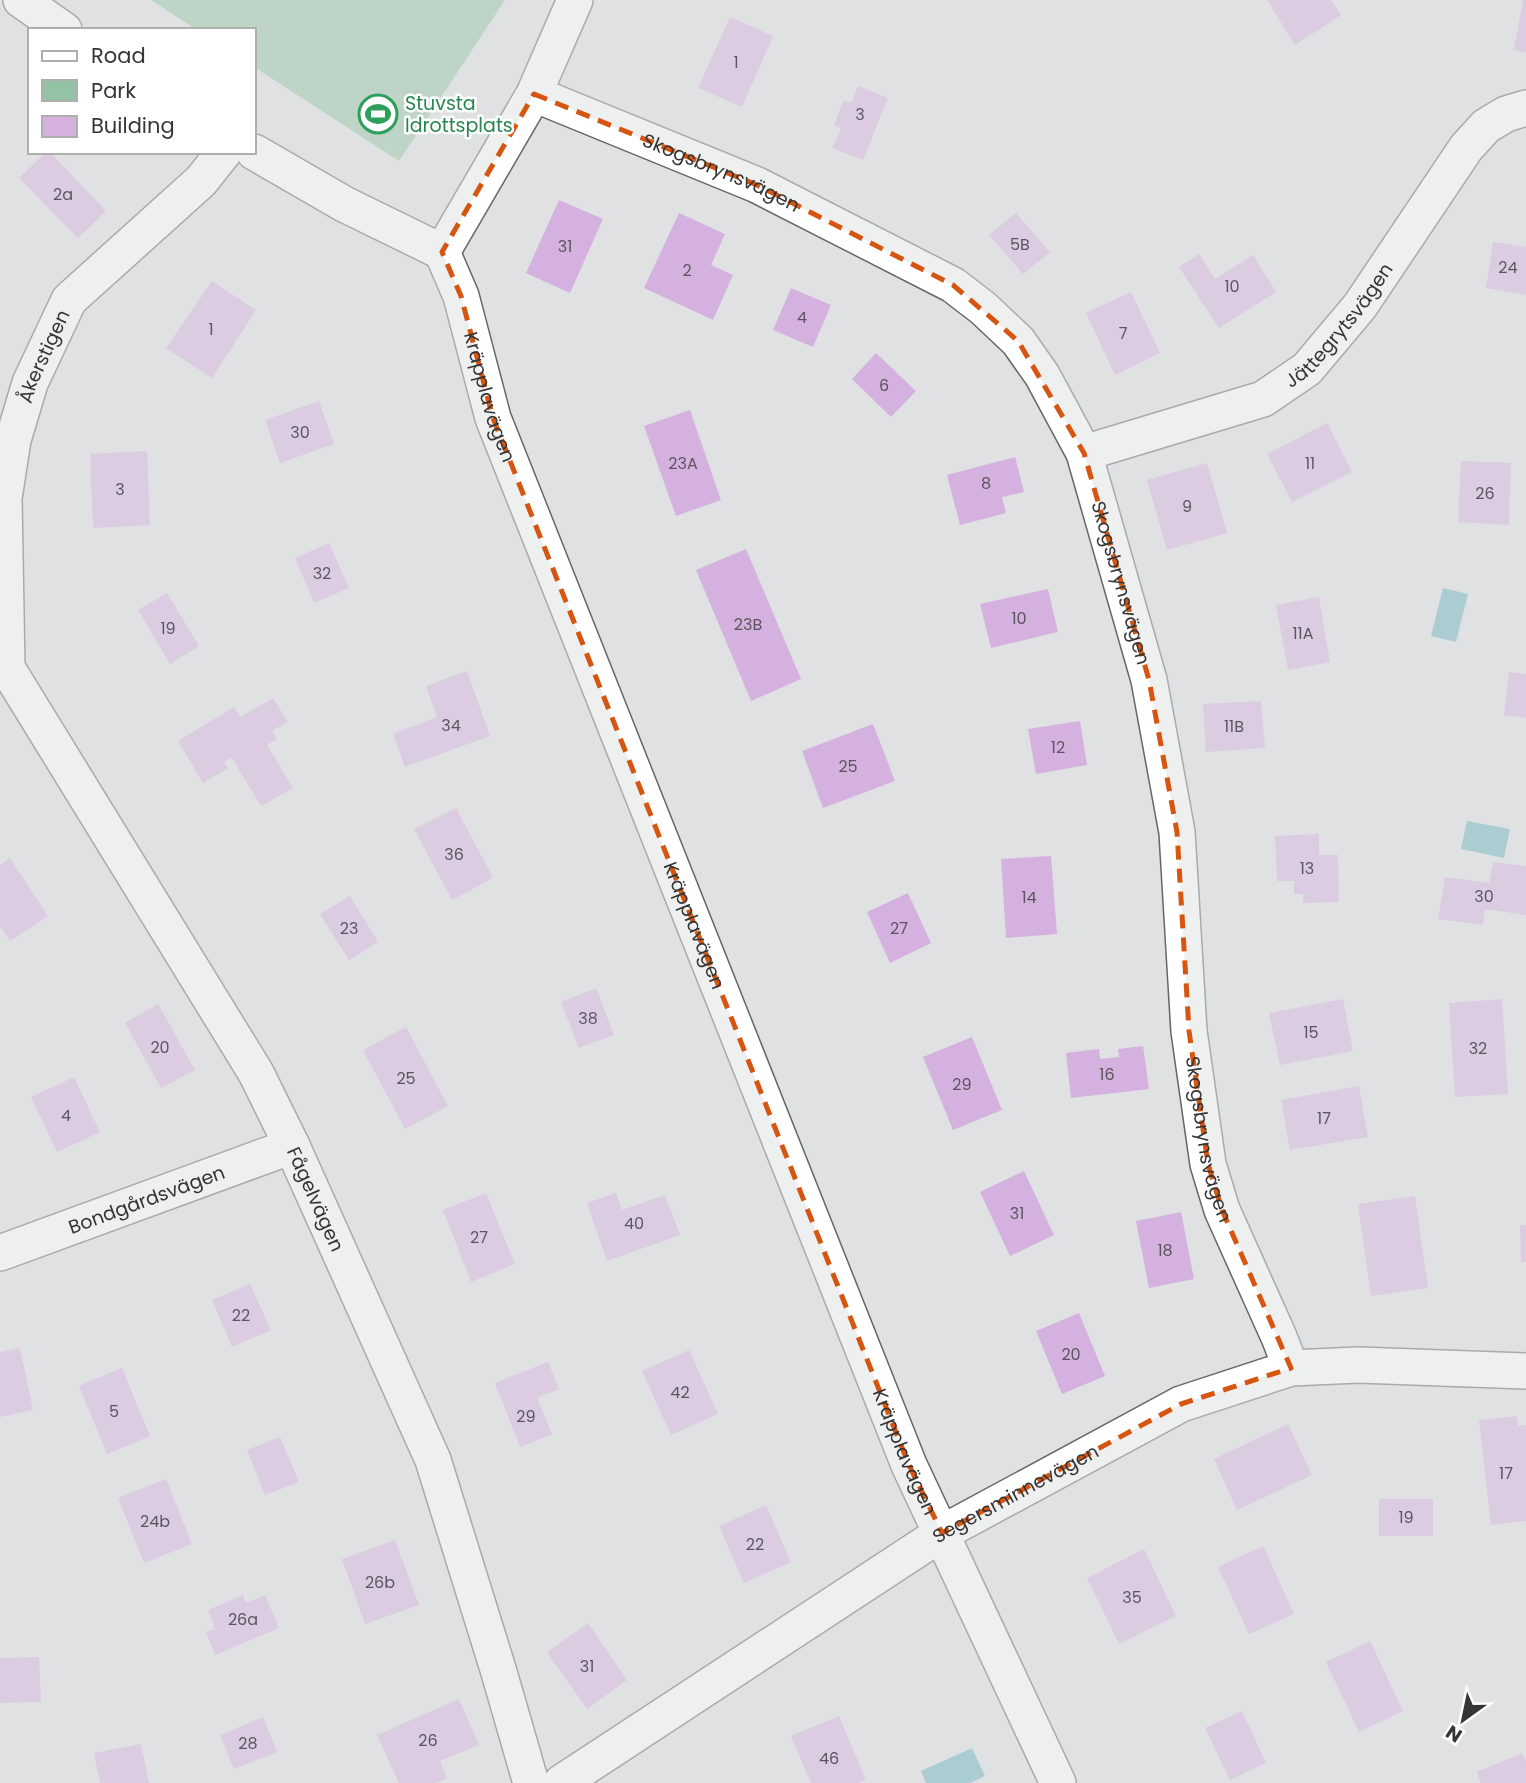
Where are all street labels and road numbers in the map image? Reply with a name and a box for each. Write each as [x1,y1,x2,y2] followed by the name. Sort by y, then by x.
[638,127,804,219] street label: Skogsbrynsvägen
[1279,258,1399,394] street label: Jättegrytsvägen
[12,305,77,406] street label: Åkerstigen
[457,329,522,466] street label: Kräpplavägen
[1084,498,1157,668] street label: Skogsbrynsvägen
[657,858,732,993] street label: Kräpplavägen
[1179,1054,1239,1227] street label: Skogsbrynsvägen
[280,1143,351,1256] street label: Fågelvägen
[65,1159,229,1241] street label: Bondgårdsvägen
[866,1385,944,1520] street label: Kräpplavägen
[927,1438,1103,1550] street label: Segersminnevägen

